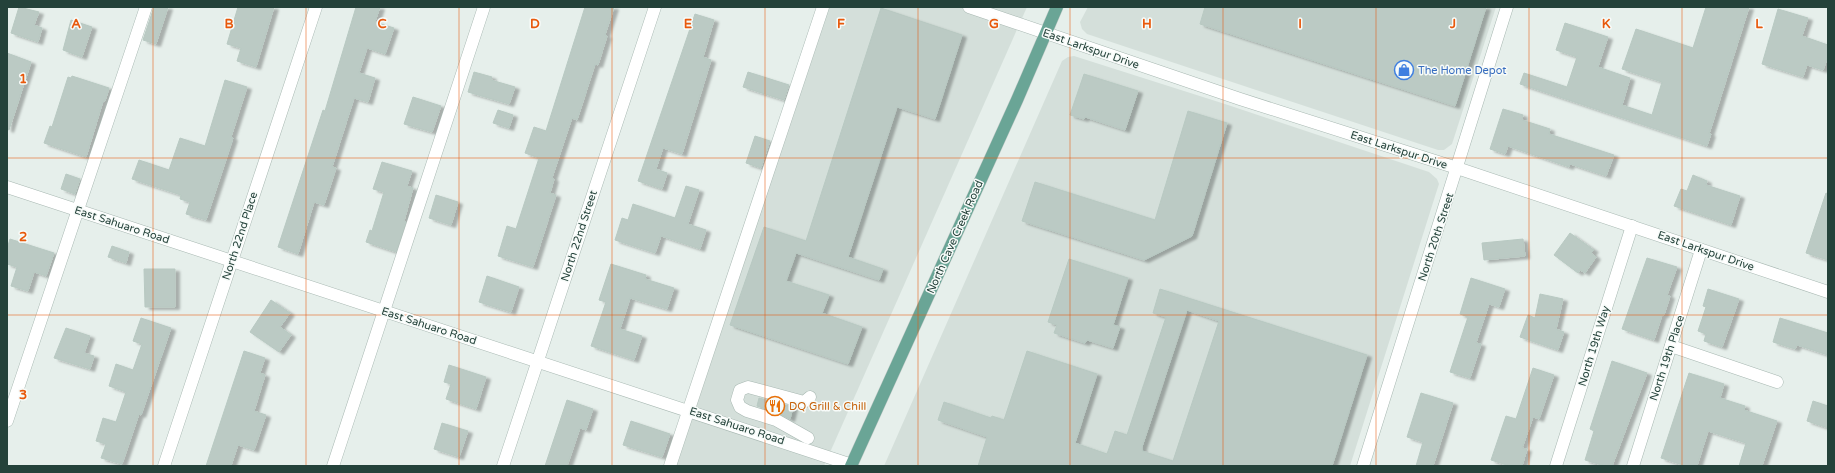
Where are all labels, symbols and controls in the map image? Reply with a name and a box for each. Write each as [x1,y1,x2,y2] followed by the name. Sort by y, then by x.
[71,16,81,32] text: A
[224,16,234,32] text: B
[377,16,387,32] text: C
[530,16,540,32] text: D
[684,16,692,32] text: E
[837,16,845,32] text: F
[989,16,999,32] text: G
[1142,16,1152,32] text: H
[1298,16,1302,32] text: I
[1449,16,1456,32] text: J
[1602,16,1611,32] text: K
[1755,16,1763,32] text: L
[1041,26,1141,72] street label: East Larkspur Drive
[1393,59,1415,81] shop icon: The Home Depot
[1418,64,1507,77] place label: The Home Depot
[19,71,27,87] text: 1
[1349,128,1449,172] street label: East Larkspur Drive
[924,178,986,296] street label: North Cave Creek Road
[558,189,600,283] street label: North 22nd Street
[220,190,260,282] street label: North 22nd Place
[1416,191,1456,283] street label: North 20th Street
[73,203,171,247] street label: East Sahuaro Road
[1656,228,1756,274] street label: East Larkspur Drive
[19,229,27,245] text: 2
[380,304,478,348] street label: East Sahuaro Road
[1576,304,1612,388] street label: North 19th Way
[1647,314,1687,402] street label: North 19th Place
[19,387,27,403] text: 3
[764,395,786,417] restaurant icon: DQ Grill & Chill
[789,400,866,413] place label: DQ Grill & Chill
[688,404,786,448] street label: East Sahuaro Road

